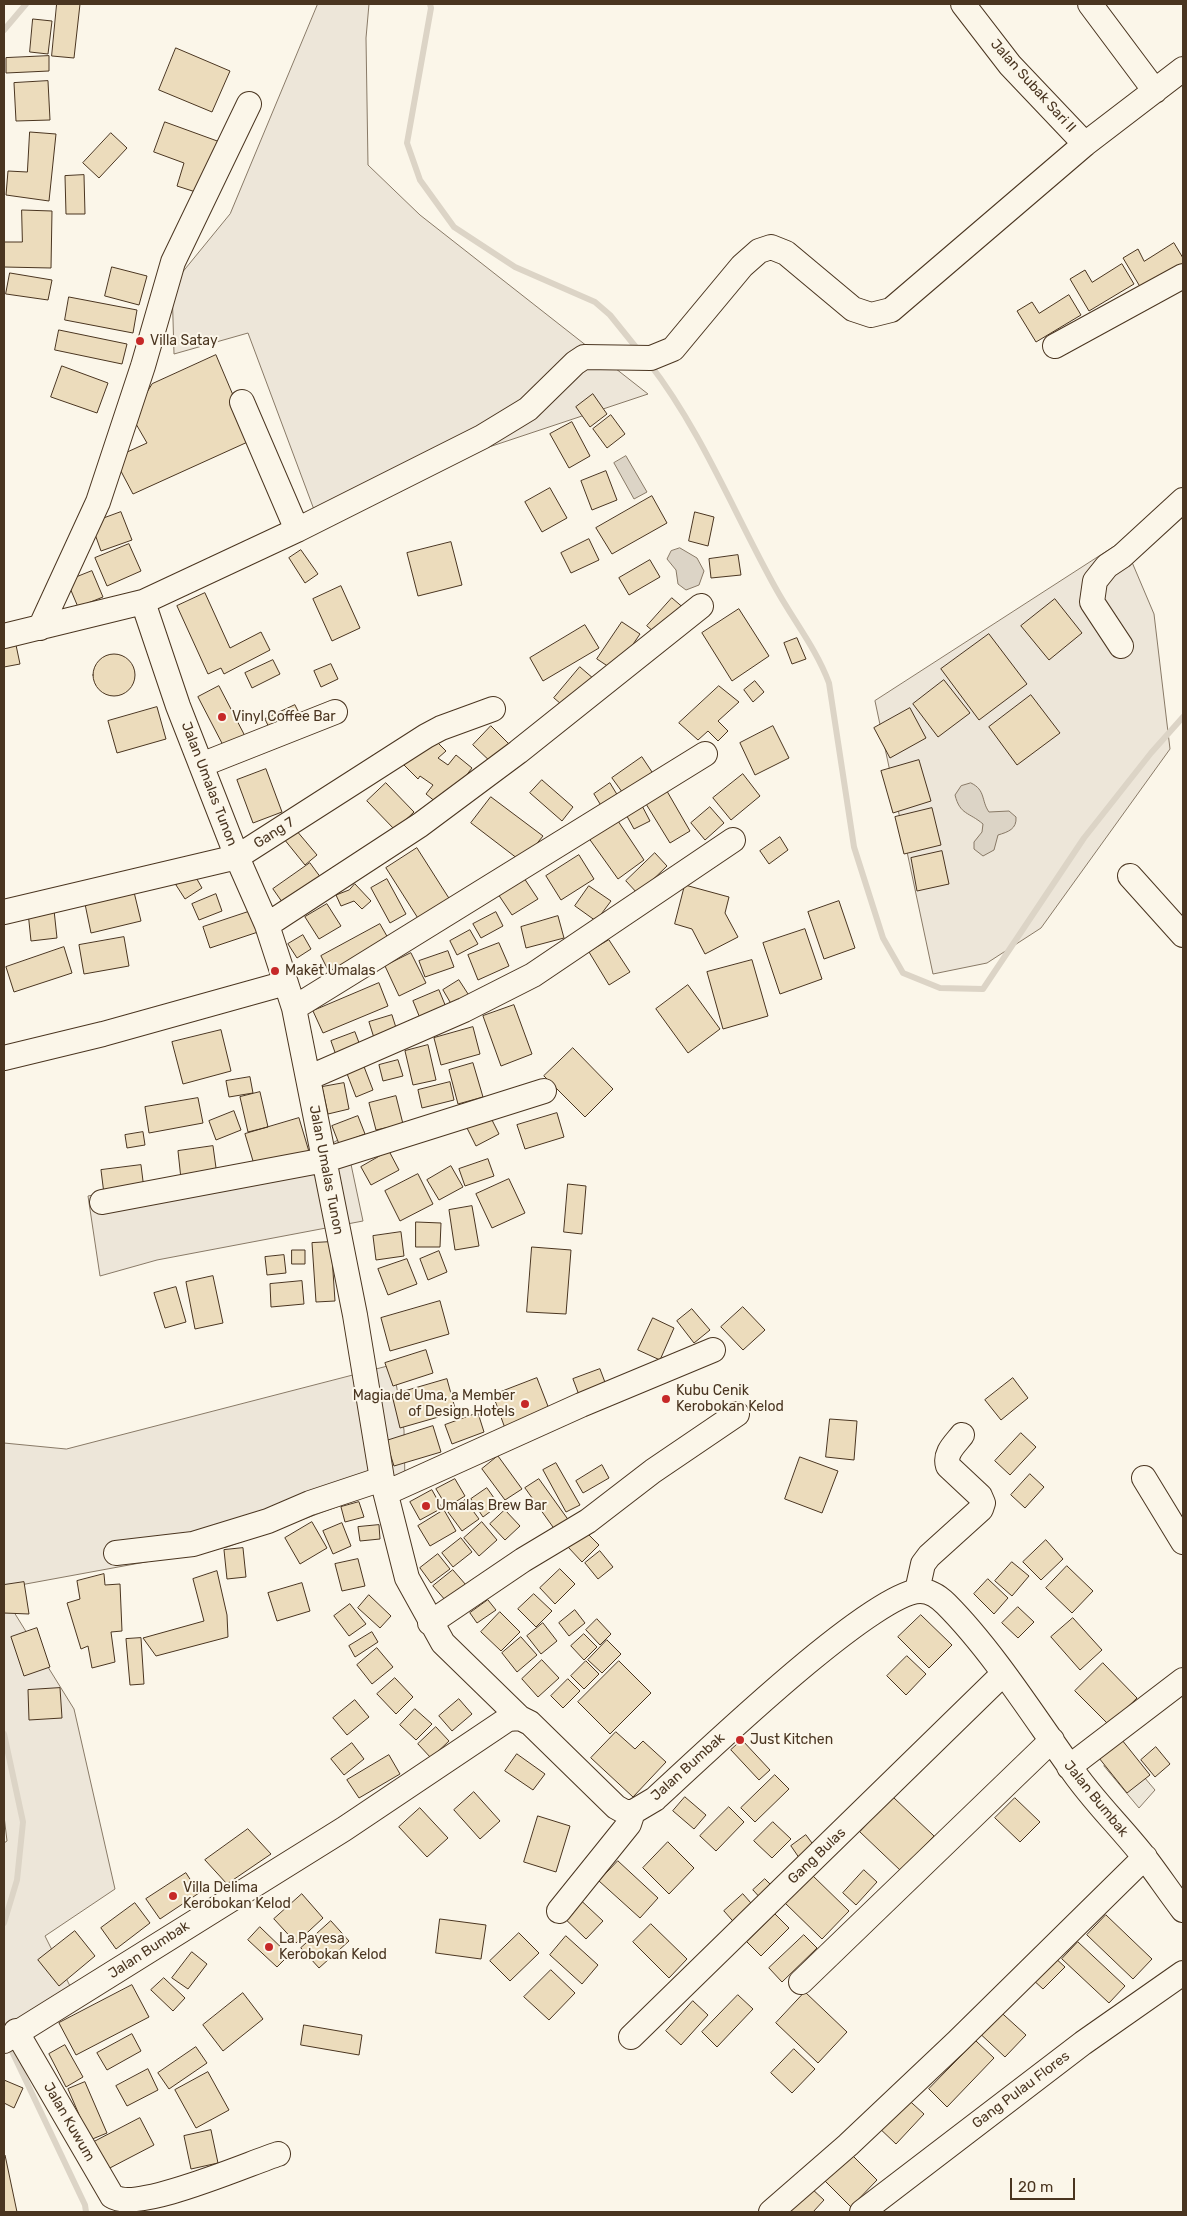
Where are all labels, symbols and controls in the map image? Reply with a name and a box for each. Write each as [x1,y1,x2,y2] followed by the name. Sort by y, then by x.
[987,36,1079,136] street label: Jalan Subak Sari II
[150,333,218,349] place label: Villa Satay
[134,335,146,347] marker: Villa Satay
[232,709,336,725] place label: Vinyl Coffee Bar
[216,711,228,723] marker: Vinyl Coffee Bar
[178,720,240,848] street label: Jalan Umalas Tunon
[251,814,297,852] street label: Gang 7
[285,963,376,979] place label: Makēt Umalas
[269,965,281,977] marker: Makēt Umalas
[305,1104,347,1236] street label: Jalan Umalas Tunon
[676,1383,784,1415] place label: Kubu Cenik Kerobokan Kelod
[353,1388,515,1420] place label: Magia de Uma, a Member of Design Hotels
[660,1393,672,1405] marker: Kubu Cenik Kerobokan Kelod
[519,1398,531,1410] marker: Magia de Uma, a Member of Design Hotels
[436,1498,547,1514] place label: Umalas Brew Bar
[420,1500,432,1512] marker: Umalas Brew Bar
[648,1730,728,1804] street label: Jalan Bumbak
[750,1732,833,1748] place label: Just Kitchen
[734,1734,746,1746] marker: Just Kitchen
[1060,1758,1132,1840] street label: Jalan Bumbak
[785,1824,849,1888] street label: Gang Bulas
[183,1880,291,1912] place label: Villa Delima Kerobokan Kelod
[167,1890,179,1902] marker: Villa Delima Kerobokan Kelod
[105,1918,193,1982] street label: Jalan Bumbak
[279,1931,387,1964] place label: La Payesa Kerobokan Kelod
[263,1941,275,1953] marker: La Payesa Kerobokan Kelod
[969,2048,1073,2132] street label: Gang Pulau Flores
[40,2080,98,2164] street label: Jalan Kuwum
[1012,2168,1077,2200] scale bar
[1018,2178,1053,2196] text: 20 m

